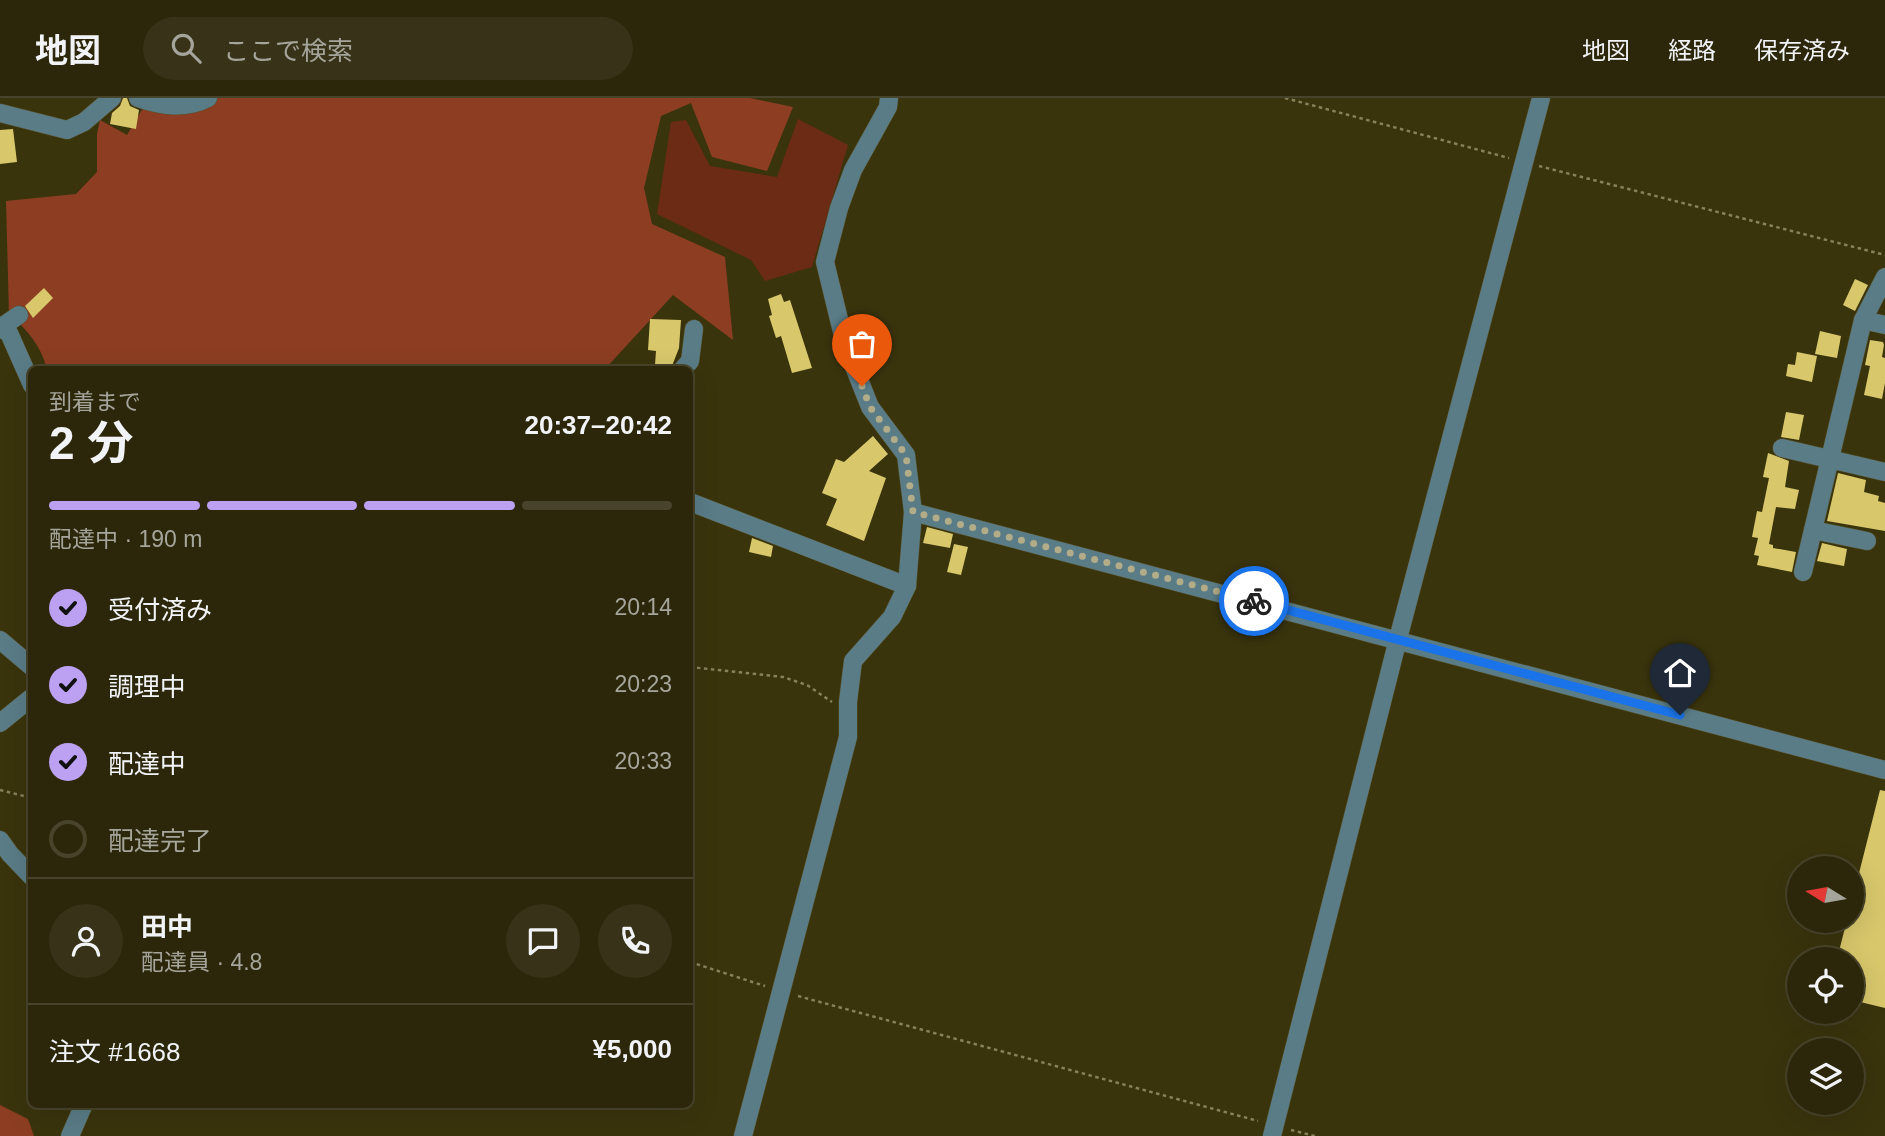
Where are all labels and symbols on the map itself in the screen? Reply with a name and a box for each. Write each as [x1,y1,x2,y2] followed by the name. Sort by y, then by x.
[832,314,892,386] pin
[1219,566,1289,636] courier
[1650,643,1710,715] pin
[1787,856,1864,933] north arrow

